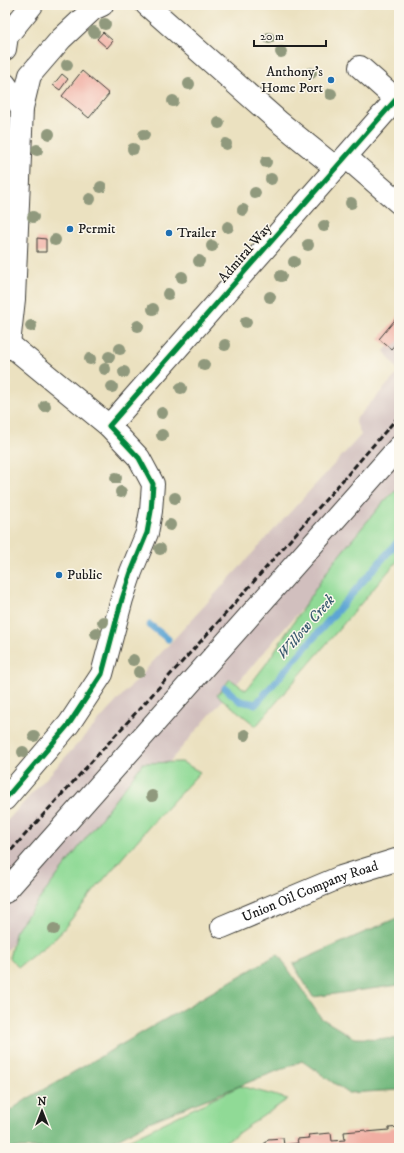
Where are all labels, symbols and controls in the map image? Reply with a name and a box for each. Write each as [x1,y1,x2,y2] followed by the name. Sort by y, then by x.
[254,22,326,48] scale bar
[260,29,284,44] text: 20 m
[261,63,324,97] place label: Anthony's Home Port
[326,75,336,85] marker: Anthony's Home Port
[214,219,276,286] street label: Admiral Way
[78,220,116,238] place label: Permit
[65,224,75,234] marker: Permit
[177,224,217,242] place label: Trailer
[164,228,174,238] marker: Trailer
[67,566,102,584] place label: Public
[54,570,64,580] marker: Public
[273,590,340,663] water label: Willow Creek
[239,857,380,927] street label: Union Oil Company Road
[22,1091,62,1131] north arrow
[37,1095,47,1109] text: N

